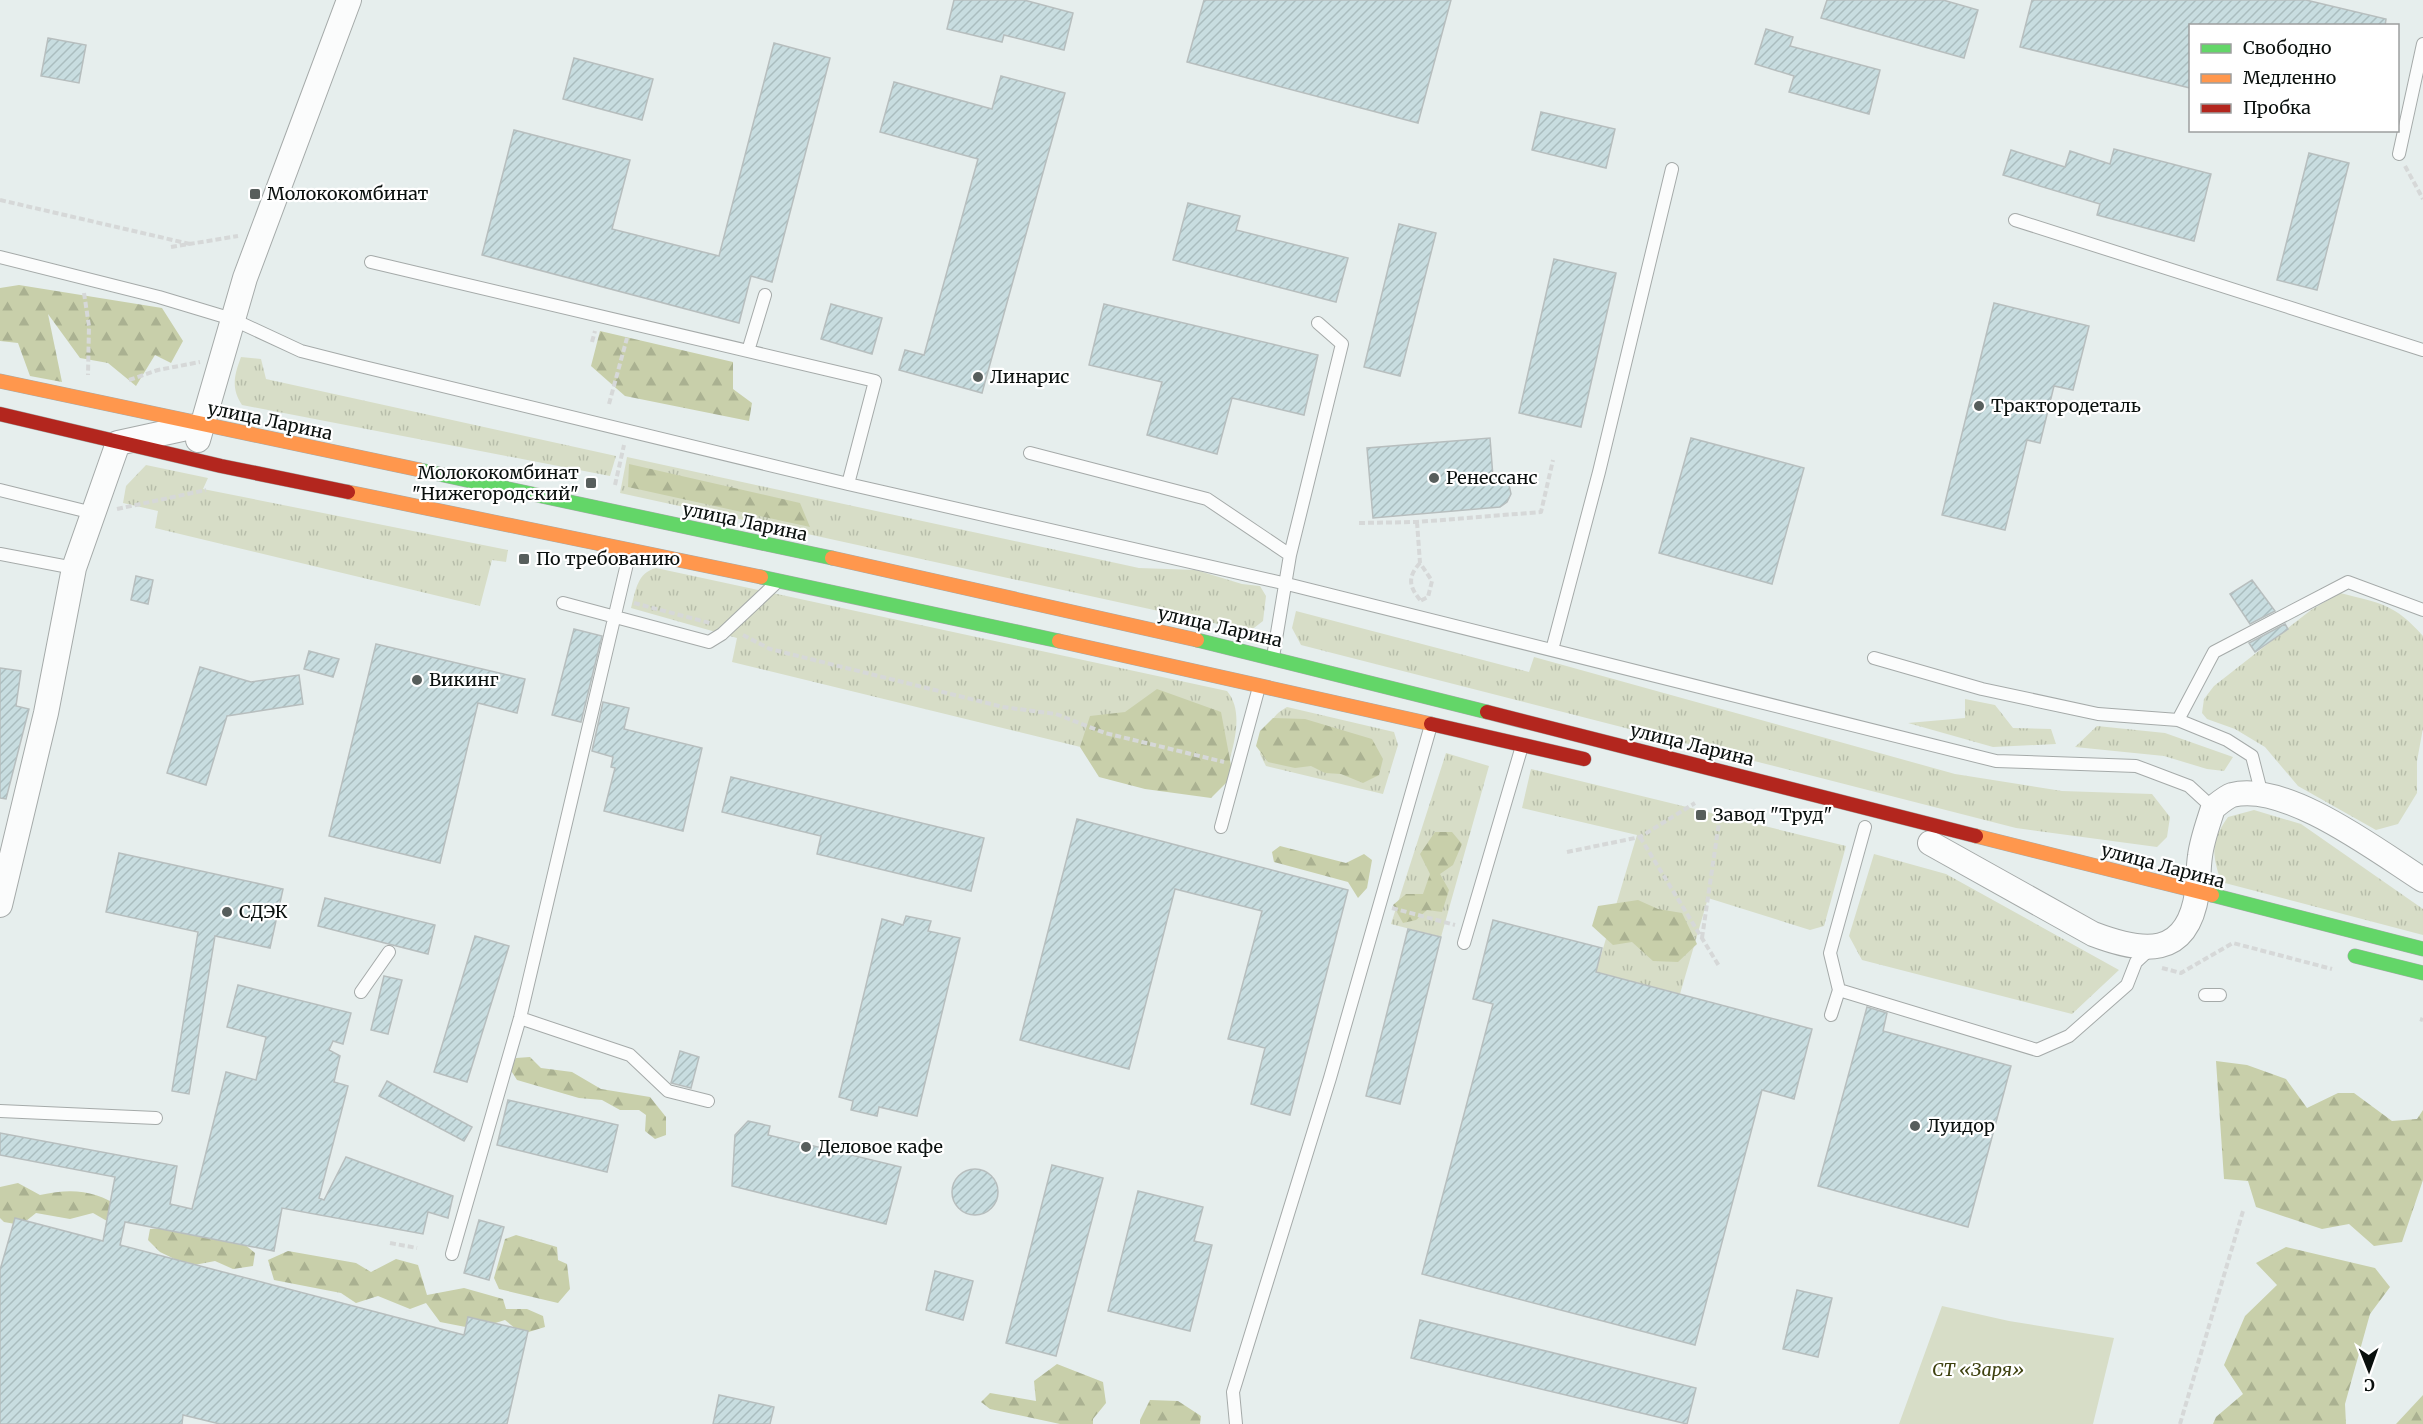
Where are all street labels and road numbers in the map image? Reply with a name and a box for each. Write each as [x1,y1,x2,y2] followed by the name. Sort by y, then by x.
[206,396,335,445] street label: улица Ларина
[681,497,810,546] street label: улица Ларина
[1156,601,1285,652] street label: улица Ларина
[1628,718,1757,771] street label: улица Ларина
[2099,838,2228,893] street label: улица Ларина

